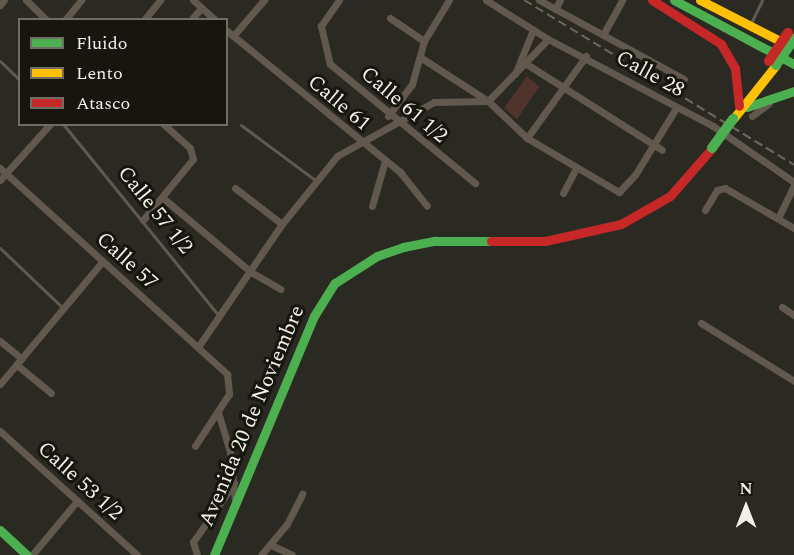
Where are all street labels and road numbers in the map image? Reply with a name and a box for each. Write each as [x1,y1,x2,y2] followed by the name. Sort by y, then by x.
[611,45,689,103] street label: Calle 28
[355,61,453,149] street label: Calle 61 1/2
[302,70,376,136] street label: Calle 61
[112,161,198,259] street label: Calle 57 1/2
[91,227,163,295] street label: Calle 57
[194,302,310,530] street label: Avenida 20 de Noviembre
[32,436,128,526] street label: Calle 53 1/2

